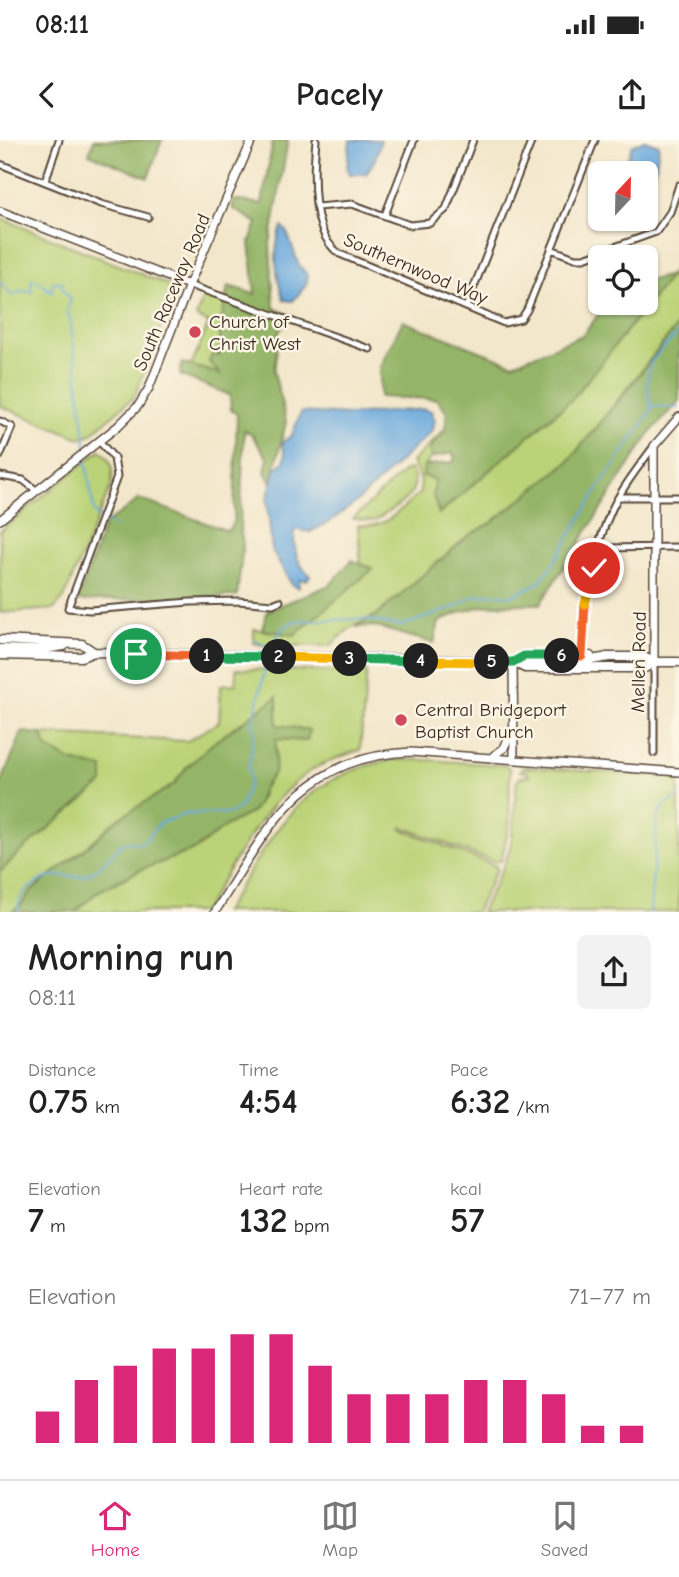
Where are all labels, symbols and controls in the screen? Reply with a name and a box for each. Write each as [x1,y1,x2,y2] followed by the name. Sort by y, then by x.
[35,10,89,40] text: 08:11
[28,76,66,114] icon: back
[296,76,383,113] text: Pacely
[613,76,651,114] icon: share
[588,161,658,231] north arrow
[588,161,658,315] map controls
[129,211,215,374] street label: South Raceway Road
[340,229,491,309] street label: Southernwood Way
[588,245,658,315] button: locate
[209,311,301,355] place label: Church of Christ West
[187,324,203,340] marker: Church of Christ West
[564,538,624,598] pin
[575,549,613,587] icon: check
[627,611,651,713] street label: Mellen Road
[106,624,166,684] pin
[117,635,155,673] icon: arrive
[190,638,224,674] pin: 1
[544,638,580,674] pin: 6
[262,640,296,674] pin: 2
[332,642,368,676] pin: 3
[203,644,210,666] text: 1
[404,644,438,678] pin: 4
[475,644,510,680] pin: 5
[557,644,566,666] text: 6
[274,645,283,667] text: 2
[345,647,354,669] text: 3
[416,649,425,671] text: 4
[486,650,497,672] text: 5
[415,699,567,743] place label: Central Bridgeport Baptist Church
[393,712,409,728] marker: Central Bridgeport Baptist Church
[577,935,651,1009] button: share
[28,936,234,980] text: Morning run
[28,984,76,1011] text: 08:11
[28,1059,96,1081] text: Distance
[239,1059,278,1081] text: Time
[450,1059,488,1081] text: Pace
[28,1081,89,1122] text: 0.75
[239,1081,298,1122] text: 4:54
[450,1081,510,1122] text: 6:32
[89,1096,120,1118] text: km
[510,1096,550,1118] text: /km
[28,1178,101,1200] text: Elevation
[239,1178,323,1200] text: Heart rate
[450,1178,482,1200] text: kcal
[28,1200,44,1241] text: 7
[239,1200,287,1241] text: 132
[450,1200,484,1241] text: 57
[44,1215,66,1237] text: m
[287,1215,330,1237] text: bpm
[28,1283,116,1310] text: Elevation
[569,1283,651,1310] text: 71–77 m
[91,1497,140,1561] tab: Home
[321,1497,359,1561] tab: Map
[541,1497,588,1561] tab: Saved

